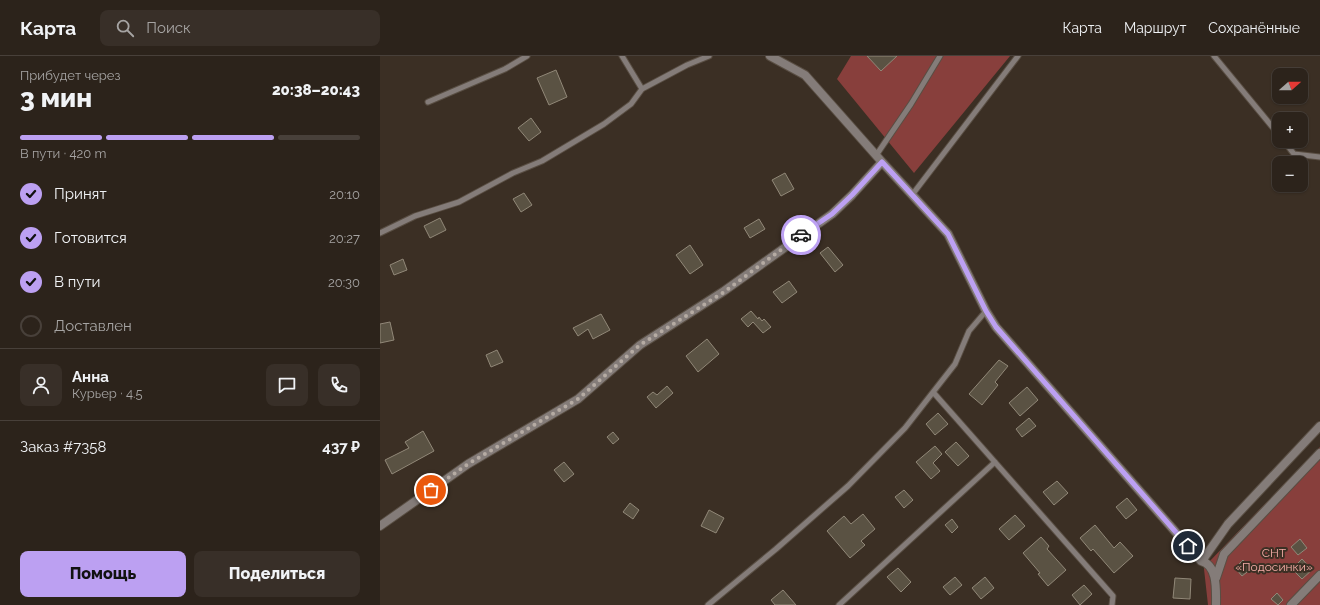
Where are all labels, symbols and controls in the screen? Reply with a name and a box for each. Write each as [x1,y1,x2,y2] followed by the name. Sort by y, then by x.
[100,10,380,46] search box
[20,17,76,39] text: Карта
[114,17,136,39] icon: search
[146,19,191,37] text: Поиск
[1063,20,1102,36] text: Карта
[1124,20,1186,36] text: Маршрут
[1208,20,1300,36] text: Сохранённые
[20,68,120,83] text: Прибудет через
[1272,68,1308,104] north arrow
[1272,68,1308,192] map controls
[272,81,360,99] text: 20:38–20:43
[20,83,92,113] text: 3 мин
[1272,112,1308,148] button: +
[20,146,107,161] text: В пути · 420 m
[1272,156,1308,192] button: −
[20,183,42,205] icon: check
[54,185,107,203] text: Принят
[329,187,360,202] text: 20:10
[781,215,821,255] courier
[790,224,812,246] icon: car
[20,227,42,249] icon: check
[54,229,127,247] text: Готовится
[329,231,360,246] text: 20:27
[20,271,42,293] icon: check
[54,273,101,291] text: В пути
[328,275,360,290] text: 20:30
[54,317,132,335] text: Доставлен
[20,364,62,406] button: person
[266,364,308,406] button: chat
[318,364,360,406] button: phone
[72,368,109,386] text: Анна
[72,386,143,401] text: Курьер · 4.5
[20,438,106,456] text: Заказ #7358
[322,438,360,456] text: 437 ₽
[414,473,448,507] pin
[420,479,442,501] icon: bag
[1171,529,1205,563] pin
[1177,535,1199,557] icon: home
[1235,546,1313,574] park label: СНТ «Подосинки»
[20,551,186,597] button: Помощь
[194,551,360,597] button: Поделиться

